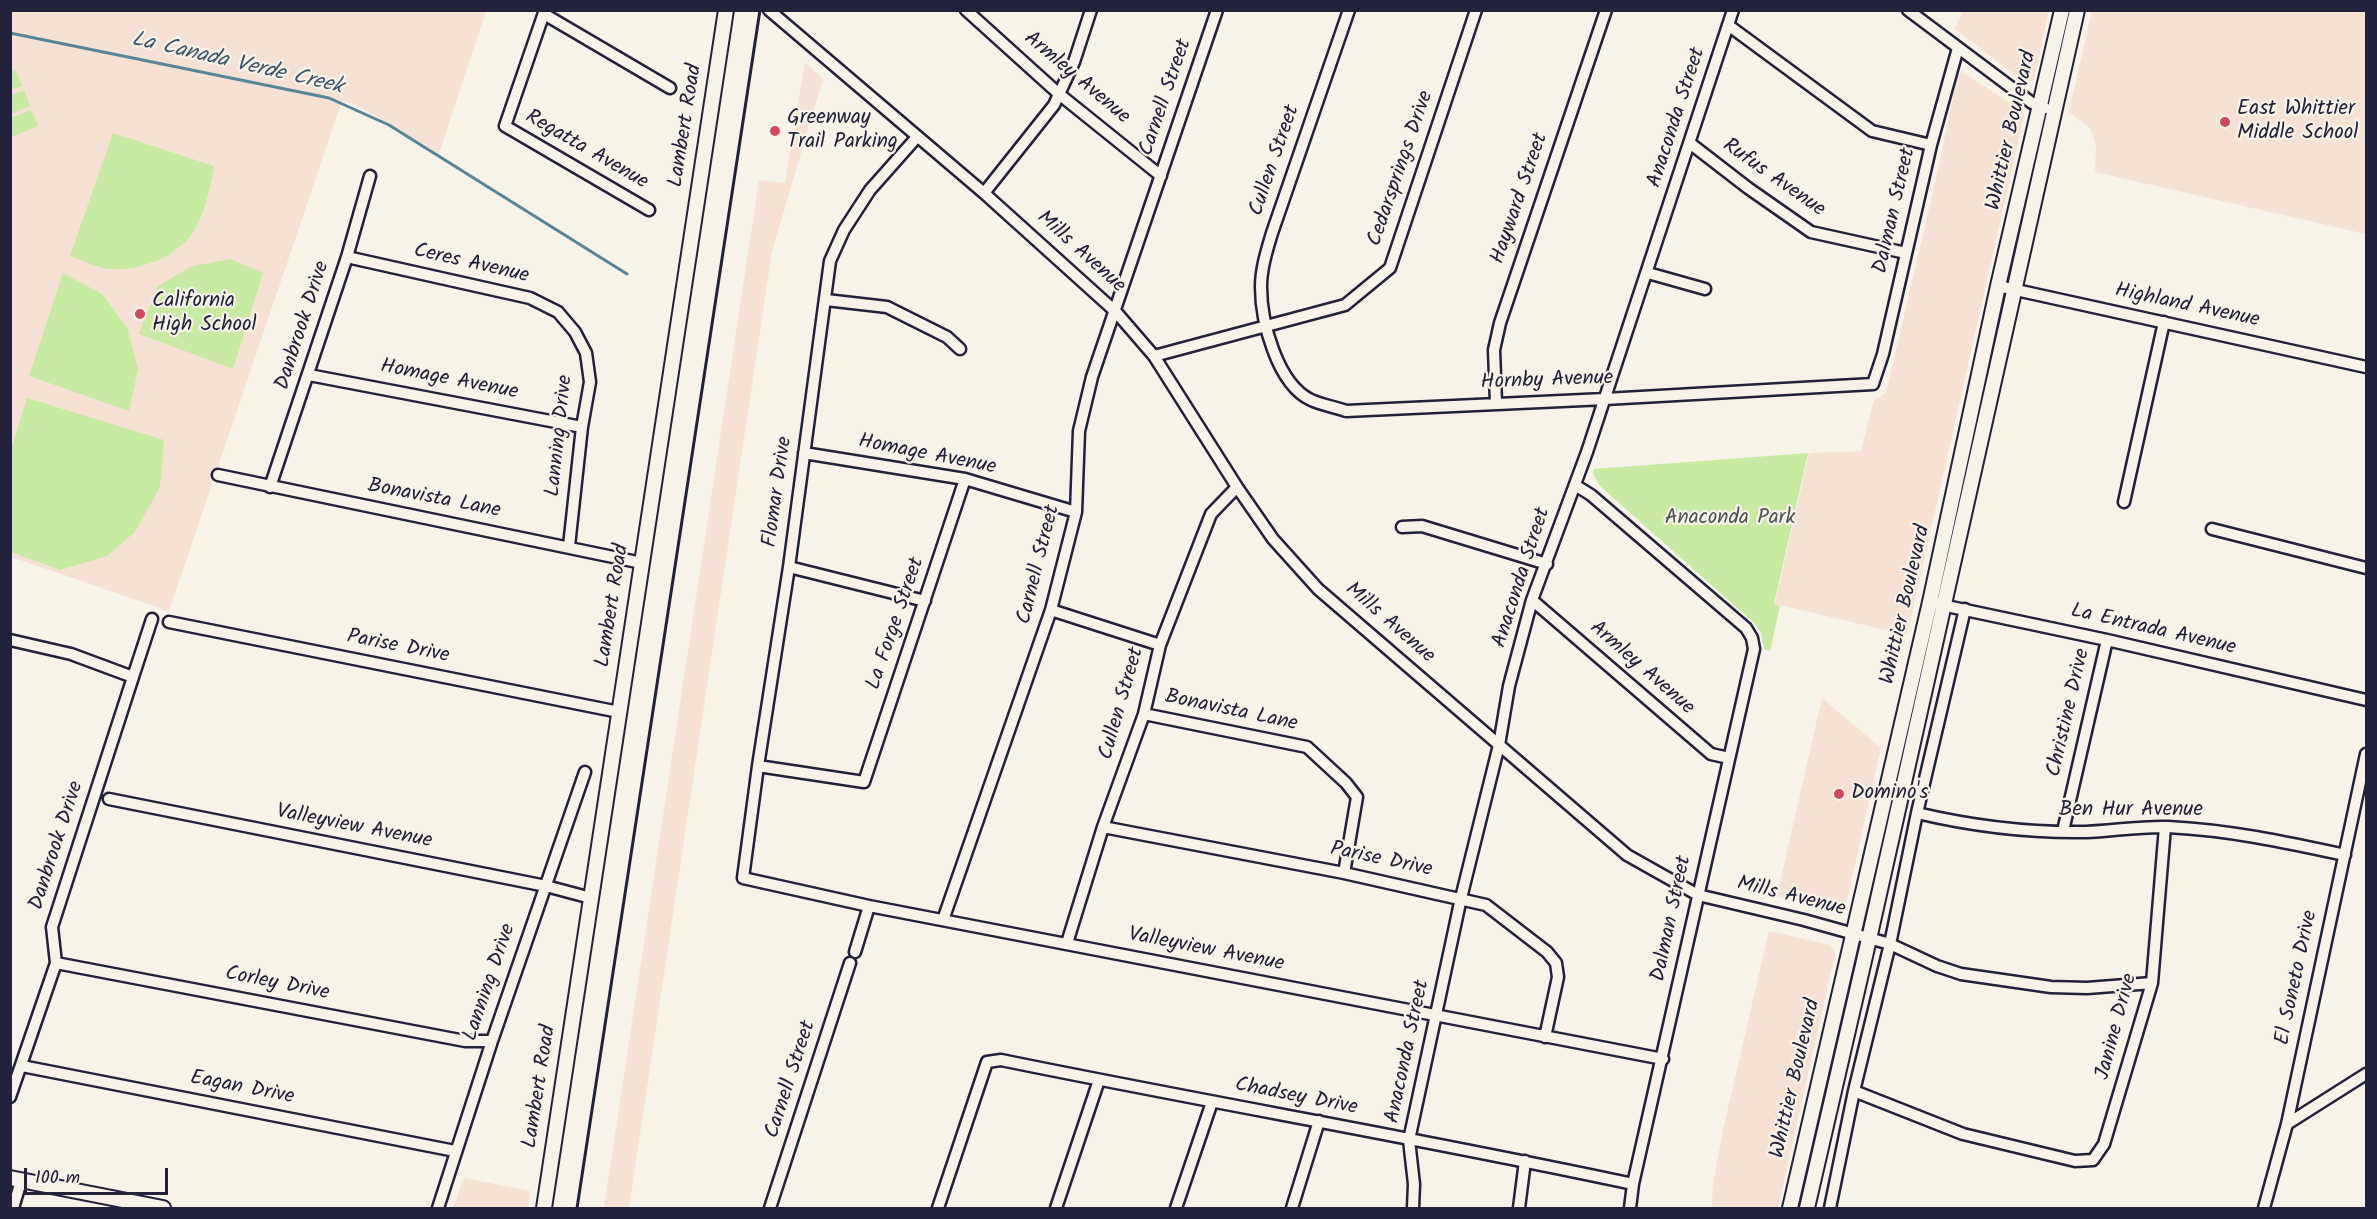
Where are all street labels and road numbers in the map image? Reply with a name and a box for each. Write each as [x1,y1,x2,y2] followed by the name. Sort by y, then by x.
[1018,27,1134,131] street label: Armley Avenue
[1135,36,1199,160] street label: Carnell Street
[1643,45,1713,191] street label: Anaconda Street
[1982,49,2044,213] street label: Whittier Boulevard
[665,63,709,189] street label: Lambert Road
[1364,88,1440,250] street label: Cedarsprings Drive
[1245,102,1307,220] street label: Cullen Street
[520,106,652,196] street label: Regatta Avenue
[1487,130,1555,268] street label: Hayward Street
[1717,134,1829,224] street label: Rufus Avenue
[1869,146,1923,276] street label: Dalman Street
[1030,206,1130,300] street label: Mills Avenue
[411,239,531,291] street label: Ceres Avenue
[271,259,337,393] street label: Danbrook Drive
[2112,279,2262,335] street label: Highland Avenue
[378,355,520,407] street label: Homage Avenue
[1480,367,1614,397] street label: Hornby Avenue
[542,374,580,498] street label: Lanning Drive
[856,430,998,482] street label: Homage Avenue
[759,435,799,549] street label: Flomar Drive
[365,475,503,525] street label: Bonavista Lane
[1013,503,1067,627] street label: Carnell Street
[1488,505,1558,651] street label: Anaconda Street
[1876,523,1938,687] street label: Whittier Boulevard
[592,543,636,669] street label: Lambert Road
[863,555,931,693] street label: La Forge Street
[1339,578,1439,670] street label: Mills Avenue
[2068,600,2238,662] street label: La Entrada Avenue
[1583,616,1699,722] street label: Armley Avenue
[345,626,451,670] street label: Parise Drive
[1095,645,1151,763] street label: Cullen Street
[2043,646,2097,780] street label: Christine Drive
[1162,686,1300,738] street label: Bonavista Lane
[25,779,91,913] street label: Danbrook Drive
[2059,798,2203,824] street label: Ben Hur Avenue
[274,801,434,855] street label: Valleyview Avenue
[1328,838,1434,884] street label: Parise Drive
[1647,854,1699,984] street label: Dalman Street
[1734,872,1848,924] street label: Mills Avenue
[2271,908,2325,1048] street label: El Soneto Drive
[459,921,523,1045] street label: Lanning Drive
[1126,924,1286,978] street label: Valleyview Avenue
[223,963,331,1007] street label: Corley Drive
[2092,971,2144,1083] street label: Janine Drive
[1382,978,1436,1126] street label: Anaconda Street
[1766,997,1828,1161] street label: Whittier Boulevard
[761,1018,823,1142] street label: Carnell Street
[519,1024,563,1150] street label: Lambert Road
[188,1067,296,1111] street label: Eagan Drive
[1232,1074,1360,1122] street label: Chadsey Drive

